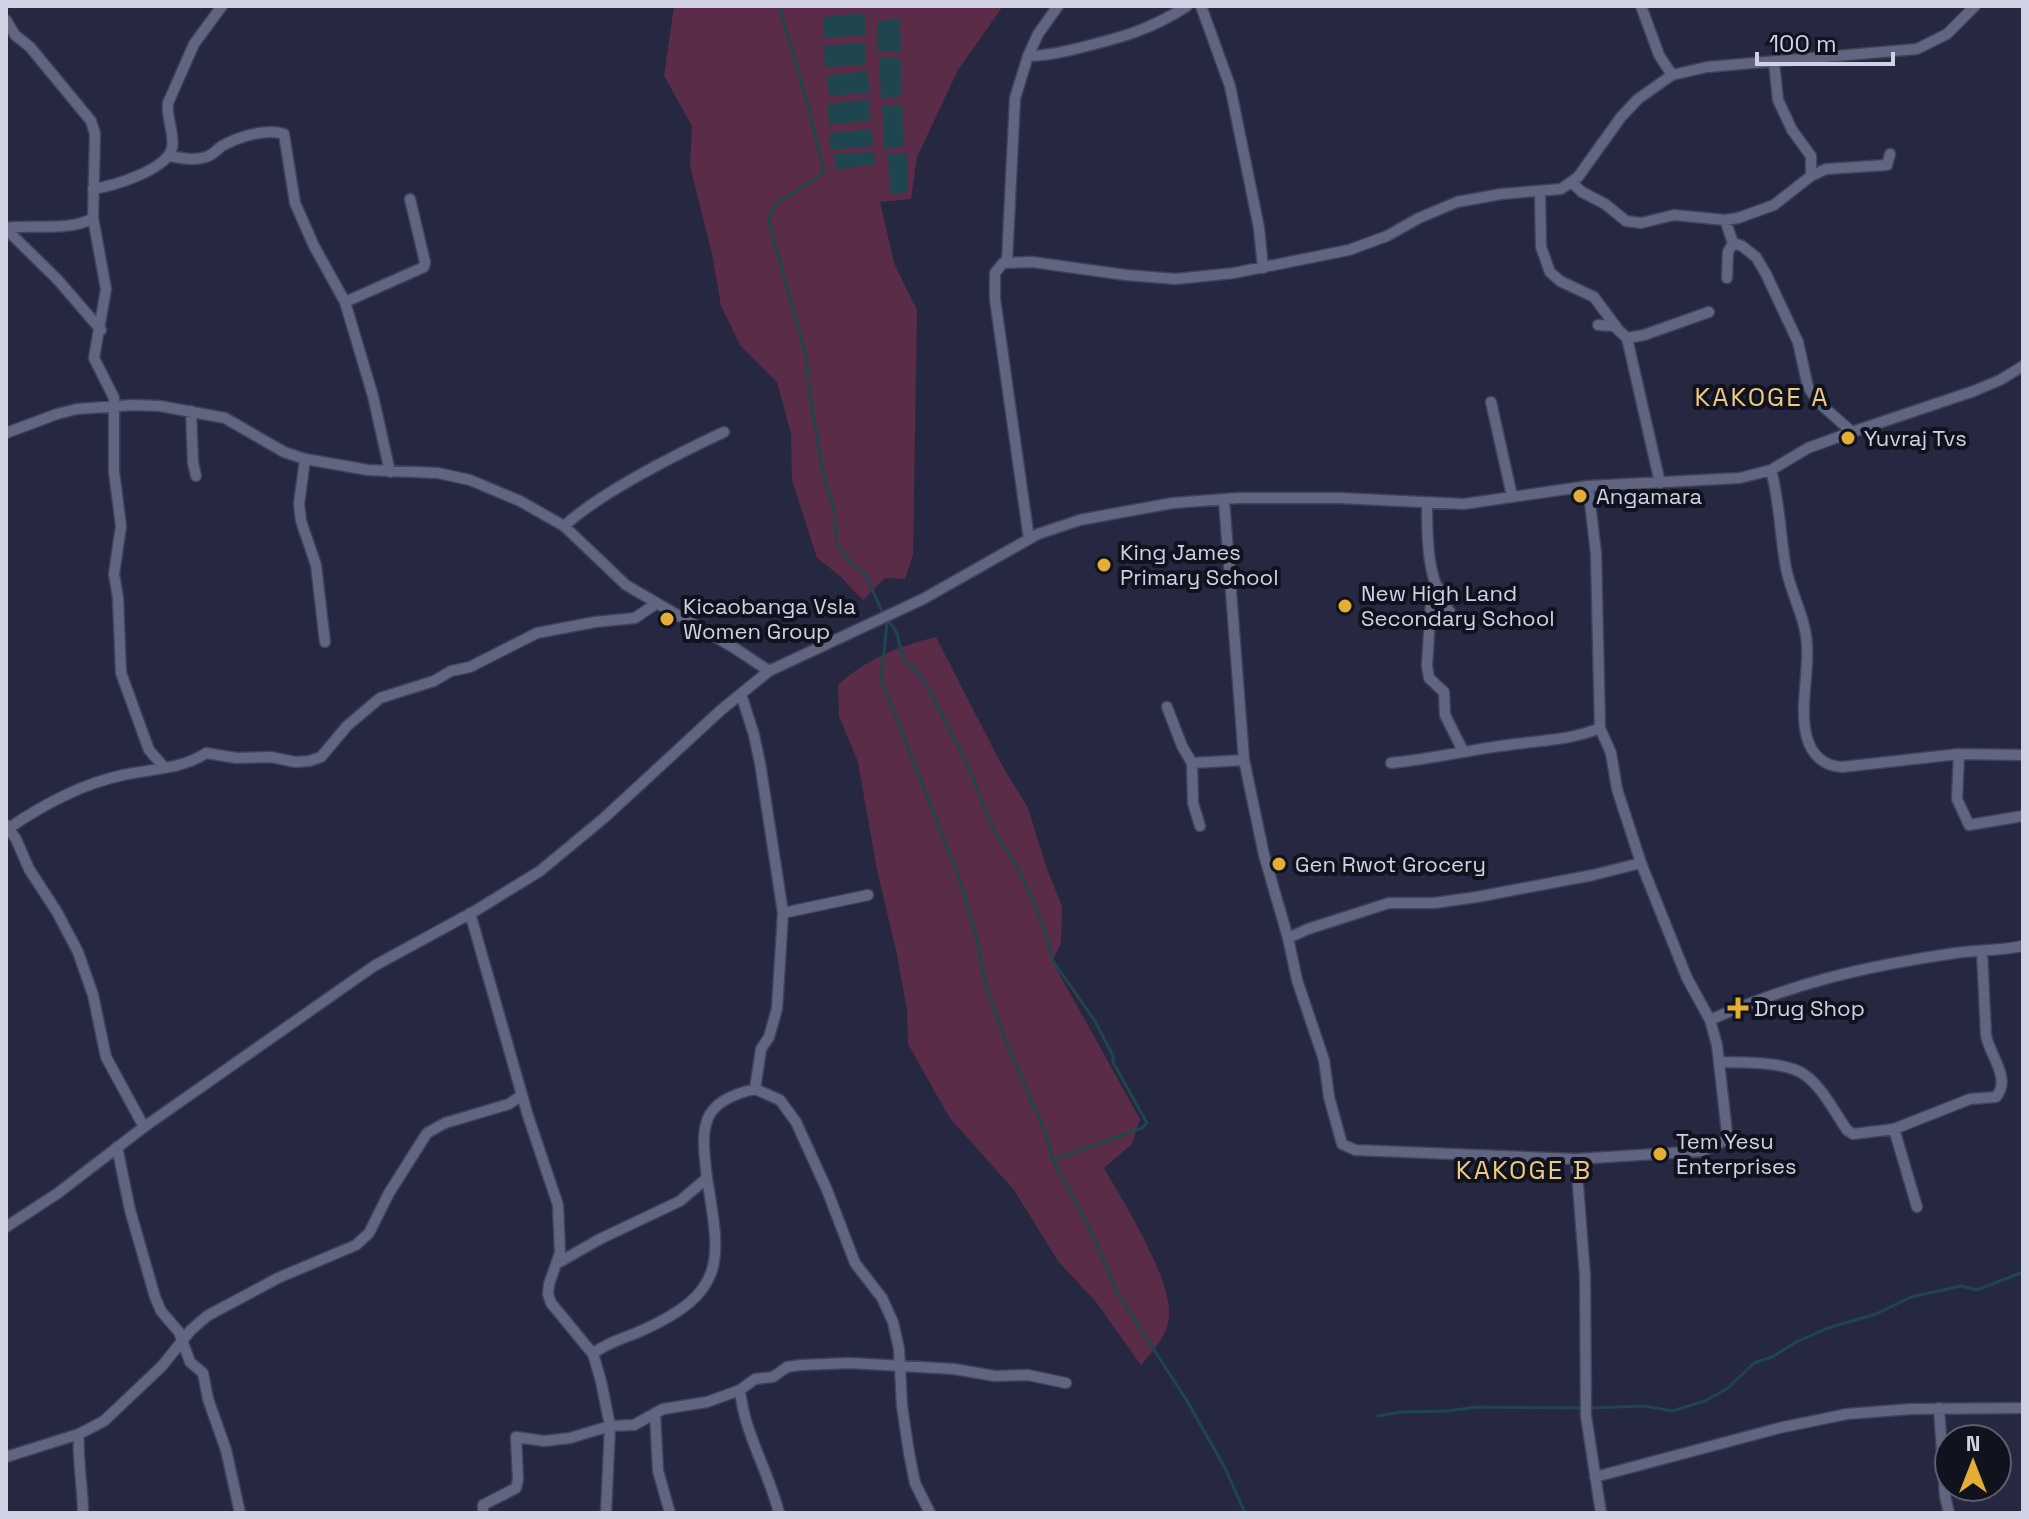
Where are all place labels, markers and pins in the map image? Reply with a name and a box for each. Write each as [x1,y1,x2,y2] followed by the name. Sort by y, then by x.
[1864,424,1967,452] place label: Yuvraj Tvs
[1839,429,1857,447] marker: Yuvraj Tvs
[1596,482,1703,510] place label: Angamara
[1571,487,1589,505] marker: Angamara
[1120,538,1279,591] place label: King James Primary School
[1095,556,1113,574] marker: King James Primary School
[1361,579,1555,632] place label: New High Land Secondary School
[683,592,856,645] place label: Kicaobanga Vsla Women Group
[1336,597,1354,615] marker: New High Land Secondary School
[658,610,676,628] marker: Kicaobanga Vsla Women Group
[1295,850,1486,878] place label: Gen Rwot Grocery
[1270,855,1288,873] marker: Gen Rwot Grocery
[1754,994,1865,1022] place label: Drug Shop
[1729,999,1747,1017] marker: Drug Shop
[1676,1127,1797,1180] place label: Tem Yesu Enterprises
[1651,1145,1669,1163] marker: Tem Yesu Enterprises

